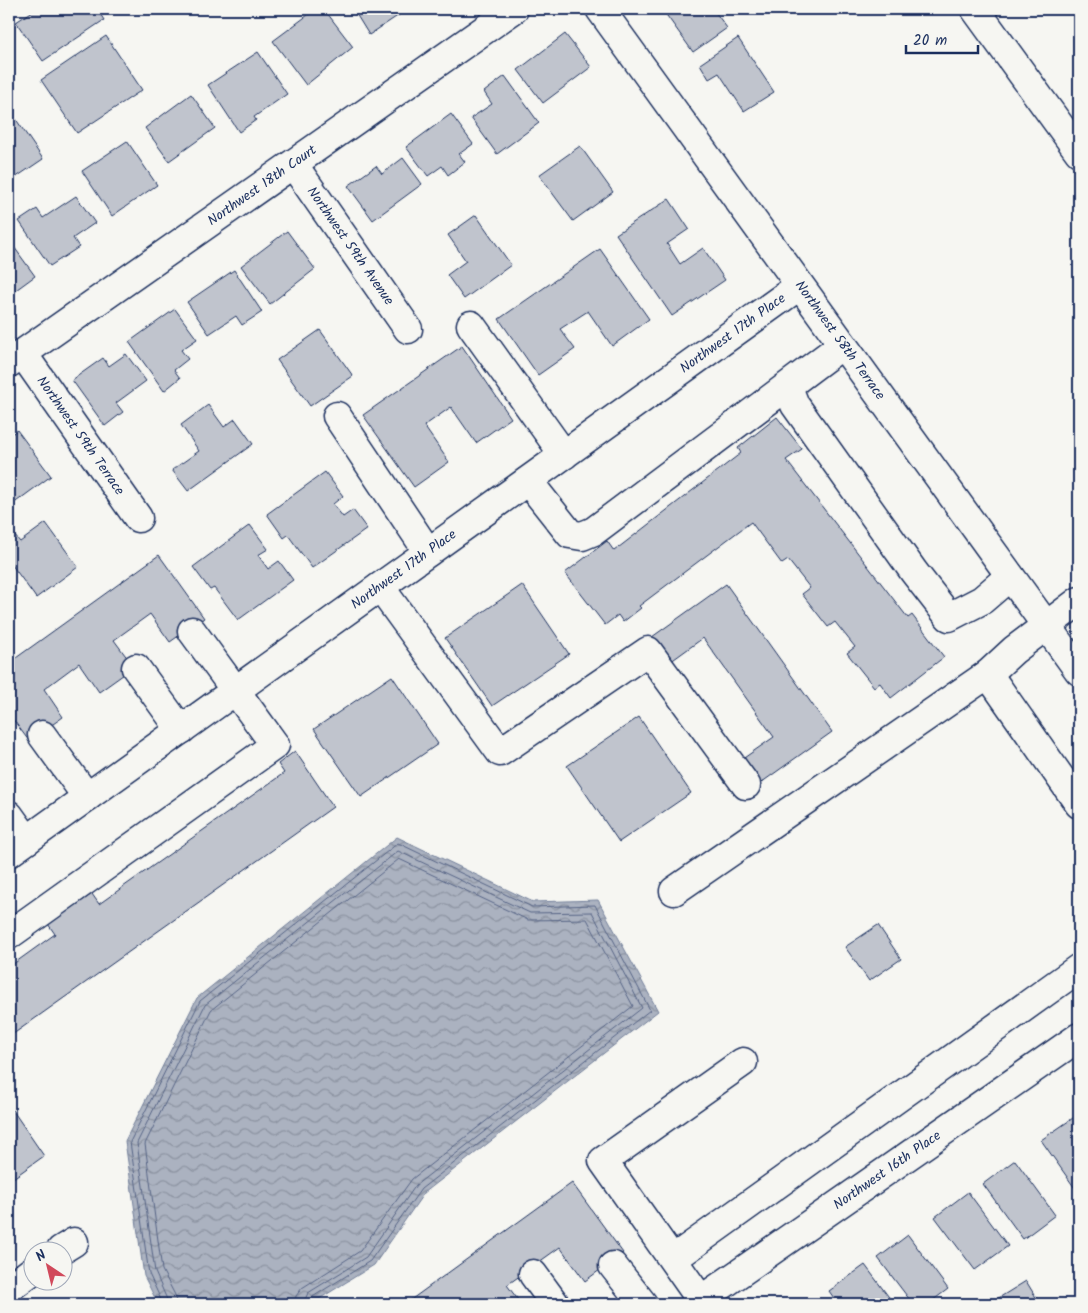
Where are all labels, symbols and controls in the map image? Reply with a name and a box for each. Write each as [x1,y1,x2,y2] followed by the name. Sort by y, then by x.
[906,22,978,54] scale bar
[913,29,947,53] text: 20 m
[203,139,322,232] street label: Northwest 18th Court
[301,182,400,310] street label: Northwest 59th Avenue
[789,276,891,405] street label: Northwest 58th Terrace
[675,287,791,379] street label: Northwest 17th Place
[31,372,130,501] street label: Northwest 59th Terrace
[346,524,462,615] street label: Northwest 17th Place
[829,1125,946,1216] street label: Northwest 16th Place
[22,1240,72,1290] north arrow
[31,1245,51,1268] text: N

